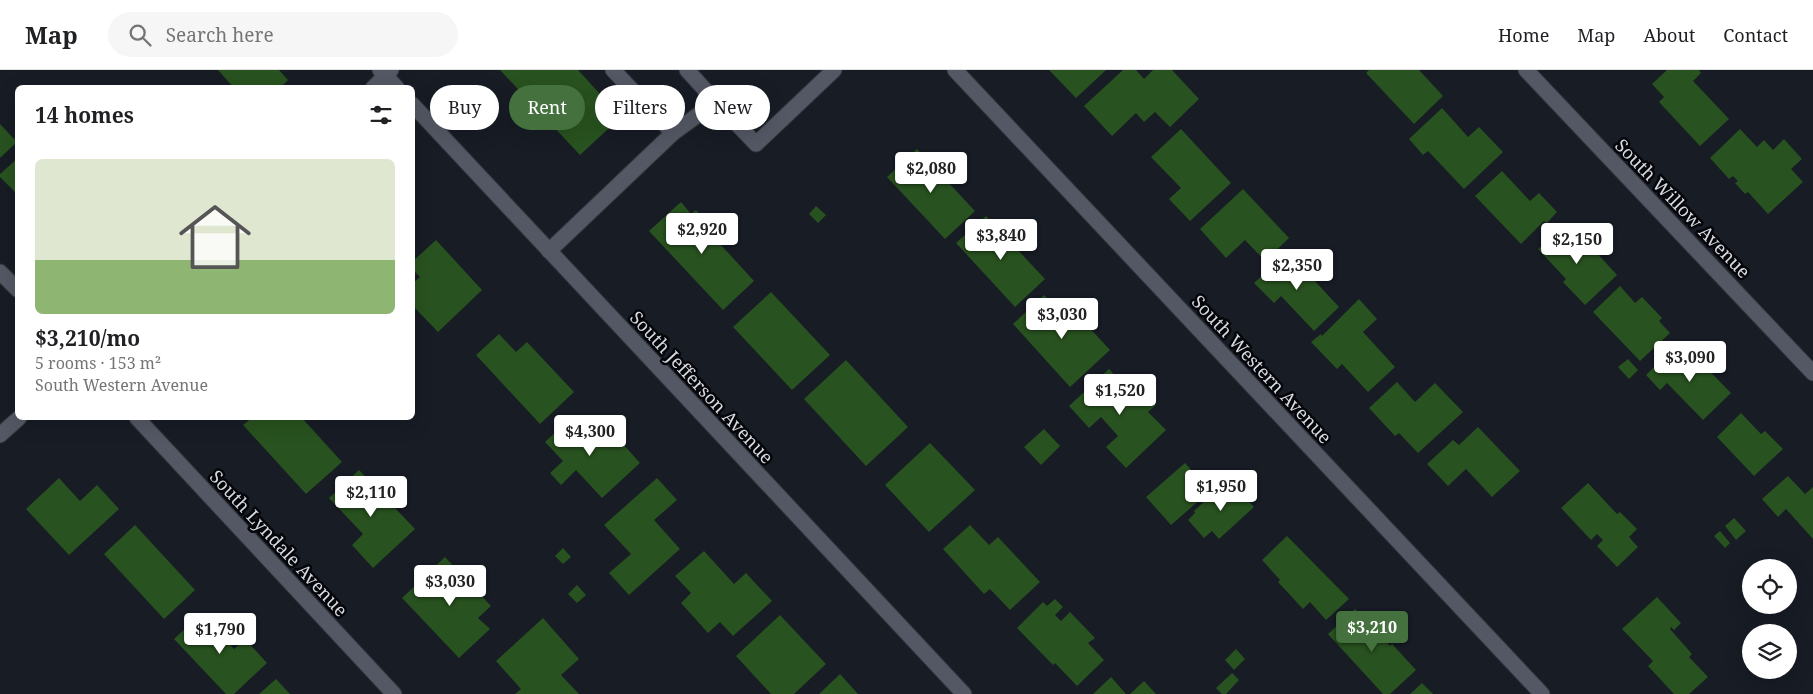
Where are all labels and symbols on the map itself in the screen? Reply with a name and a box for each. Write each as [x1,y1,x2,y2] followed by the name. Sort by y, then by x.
[1610,133,1756,283] street label: South Willow Avenue
[890,152,972,194] pin: $2,080
[661,212,743,255] pin: $2,920
[960,218,1042,261] pin: $3,840
[1536,222,1618,265] pin: $2,150
[1256,248,1338,291] pin: $2,350
[1187,290,1337,448] street label: South Western Avenue
[1021,298,1103,340] pin: $3,030
[625,306,779,468] street label: South Jefferson Avenue
[1649,340,1731,383] pin: $3,090
[1079,374,1161,416] pin: $1,520
[549,414,631,457] pin: $4,300
[205,465,353,621] street label: South Lyndale Avenue
[1180,470,1262,512] pin: $1,950
[330,476,412,518] pin: $2,110
[409,564,491,607] pin: $3,030
[1331,610,1413,653] pin: $3,210
[179,612,261,655] pin: $1,790

